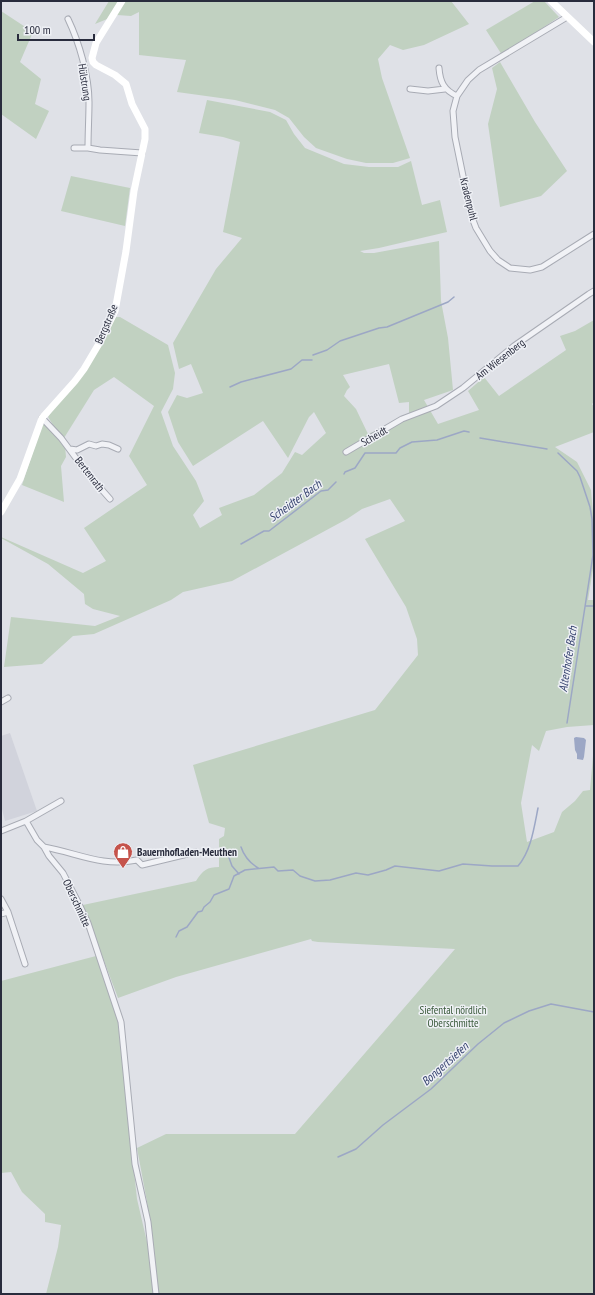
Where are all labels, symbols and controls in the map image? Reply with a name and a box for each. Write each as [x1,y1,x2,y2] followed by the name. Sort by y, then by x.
[18,16,94,42] scale bar
[24,22,51,37] text: 100 m
[75,62,95,102] street label: Hülstrung
[457,176,481,222] street label: Kradenpuhl
[91,302,121,346] street label: Bergstraße
[472,335,528,383] street label: Am Wiesenberg
[358,423,390,449] street label: Scheidt
[72,454,108,494] street label: Bertenrath
[265,476,325,525] water label: Scheidter Bach
[555,624,580,693] water label: Altenhofer Bach
[112,841,134,869] shop icon: Bauernhofladen-Meuthen
[137,845,237,859] place label: Bauernhofladen-Meuthen
[60,877,94,929] street label: Oberschmitte
[419,1003,487,1030] park label: Siefental nördlich Oberschmitte
[418,1038,472,1089] water label: Bongertsiefen

